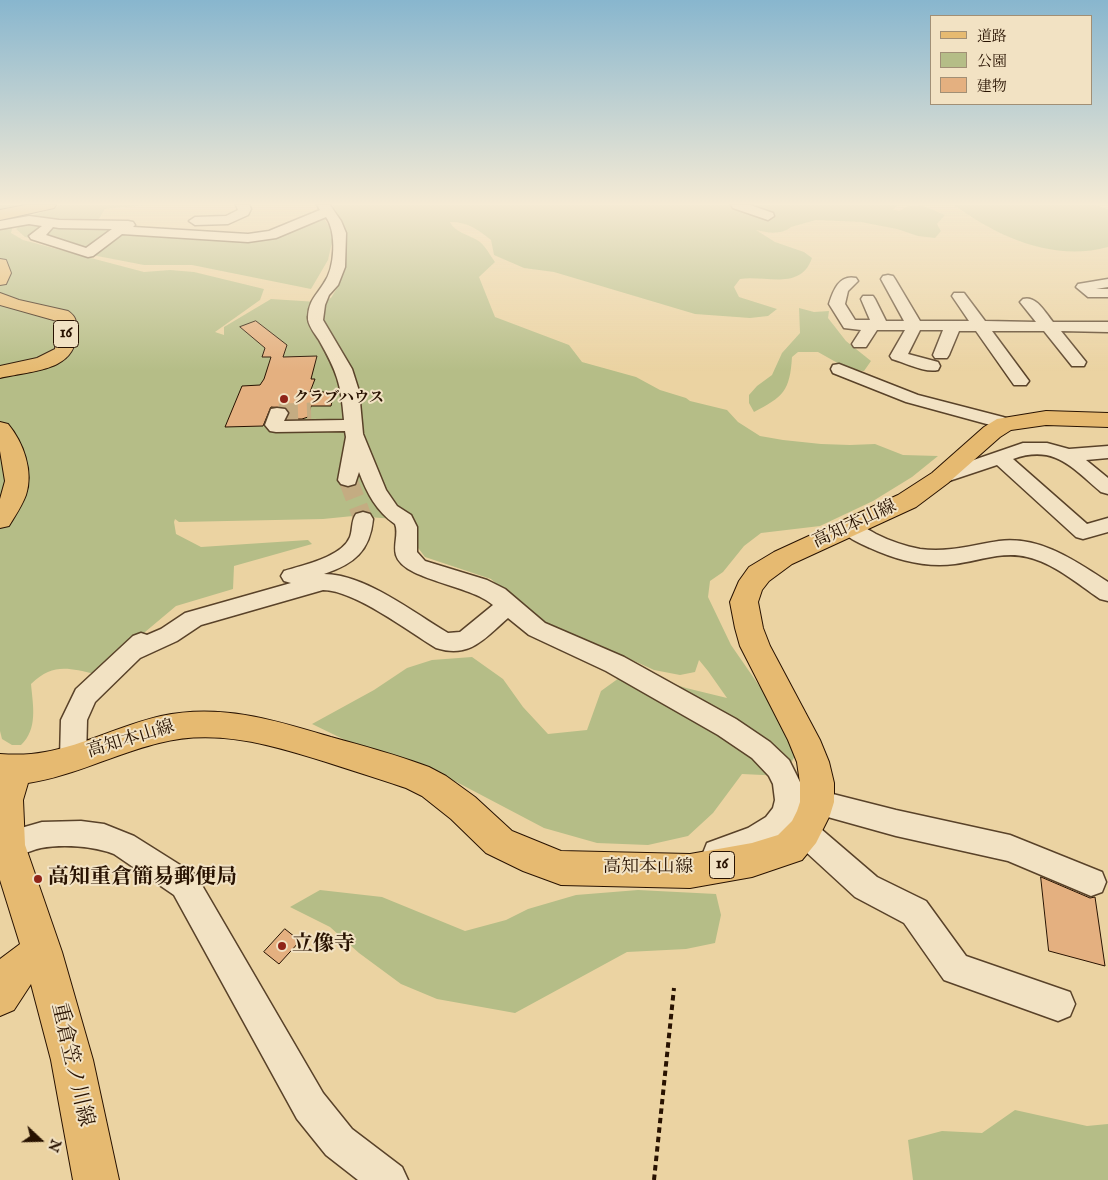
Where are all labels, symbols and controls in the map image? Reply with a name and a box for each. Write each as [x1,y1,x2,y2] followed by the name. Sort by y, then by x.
[930,15,1093,105] legend
[977,27,1007,46] text: 道路
[977,52,1007,71] text: 公園
[977,77,1007,96] text: 建物
[54,320,78,348] road number: 16
[294,390,384,408] place label: クラブハウス
[278,393,290,405] marker: クラブハウス
[810,496,900,554] street label: 高知本山線
[85,717,177,763] street label: 高知本山線
[710,852,734,878] road number: 16
[603,857,693,879] street label: 高知本山線
[48,866,237,892] place label: 高知重倉簡易郵便局
[32,873,44,885] marker: 高知重倉簡易郵便局
[292,933,355,959] place label: 立像寺
[276,940,288,952] marker: 立像寺
[45,1001,97,1129] street label: 重倉笠ノ川線
[15,1115,65,1165] north arrow
[43,1136,65,1154] text: N

